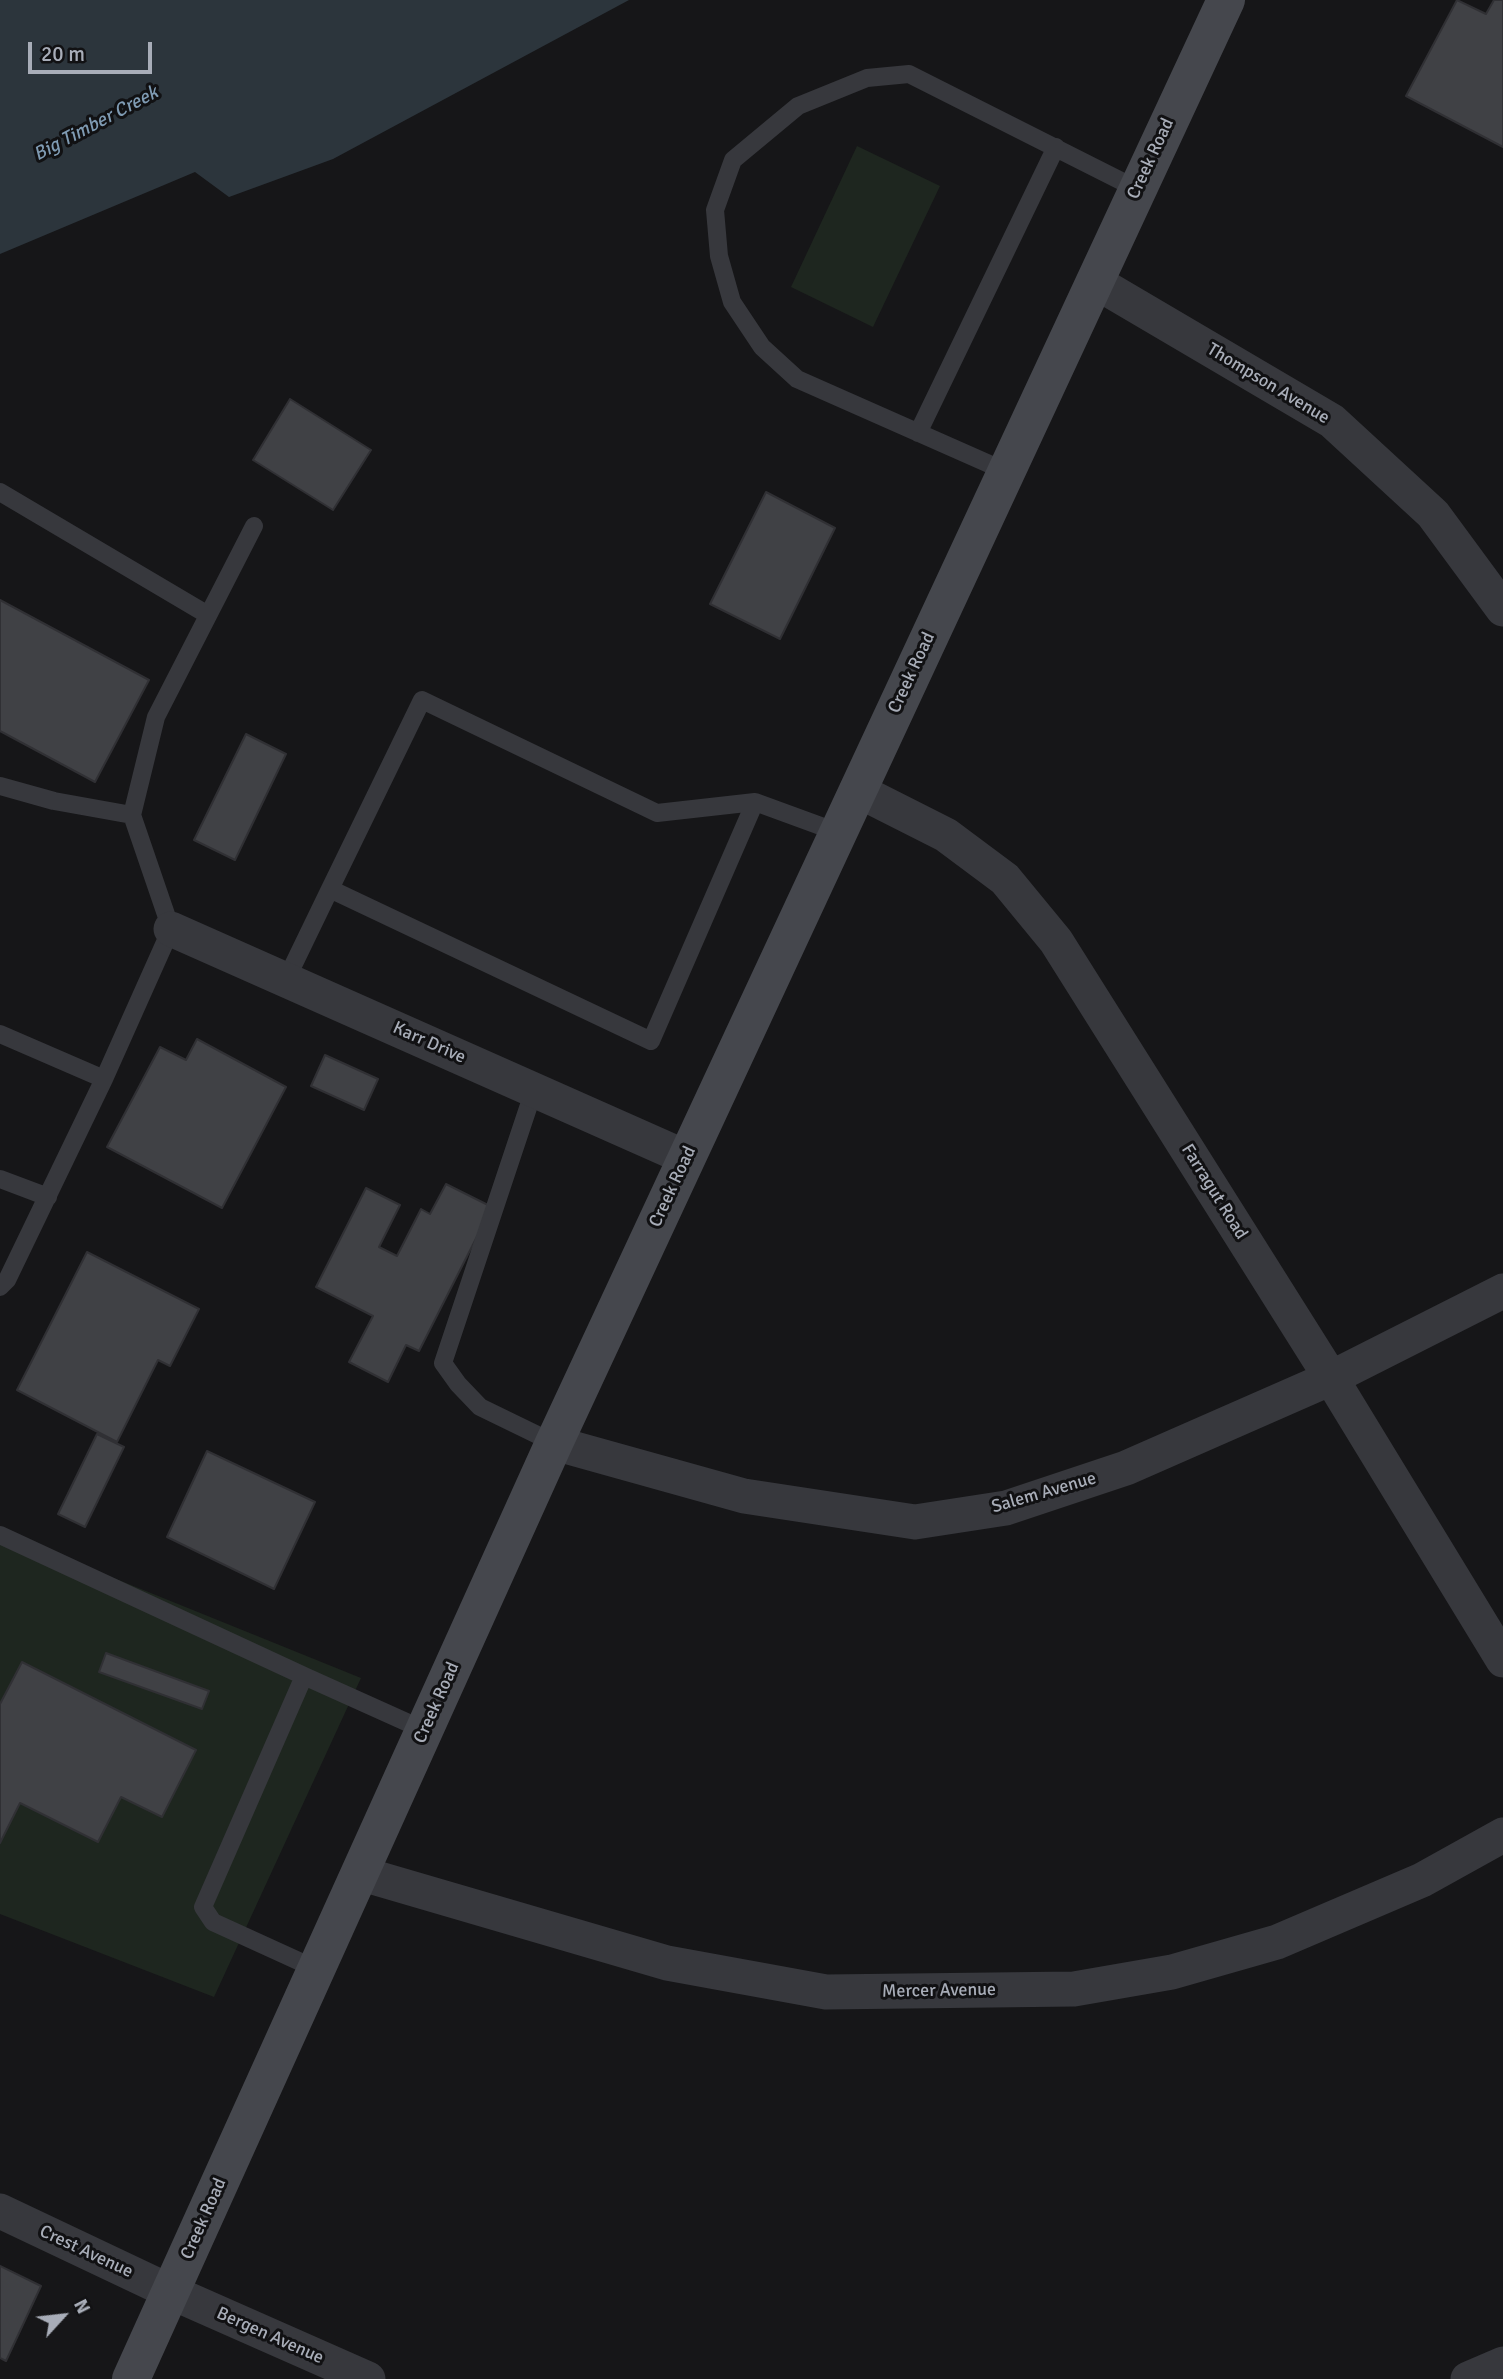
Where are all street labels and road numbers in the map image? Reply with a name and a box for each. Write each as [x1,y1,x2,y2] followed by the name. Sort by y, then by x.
[1123,115,1179,203] street label: Creek Road
[1203,339,1333,429] street label: Thompson Avenue
[884,629,940,717] street label: Creek Road
[389,1017,469,1069] street label: Karr Drive
[1176,1140,1252,1244] street label: Farragut Road
[645,1143,701,1231] street label: Creek Road
[989,1468,1099,1518] street label: Salem Avenue
[409,1659,465,1747] street label: Creek Road
[882,1979,996,2003] street label: Mercer Avenue
[176,2175,232,2263] street label: Creek Road
[36,2221,136,2283] street label: Crest Avenue
[213,2303,327,2369] street label: Bergen Avenue

